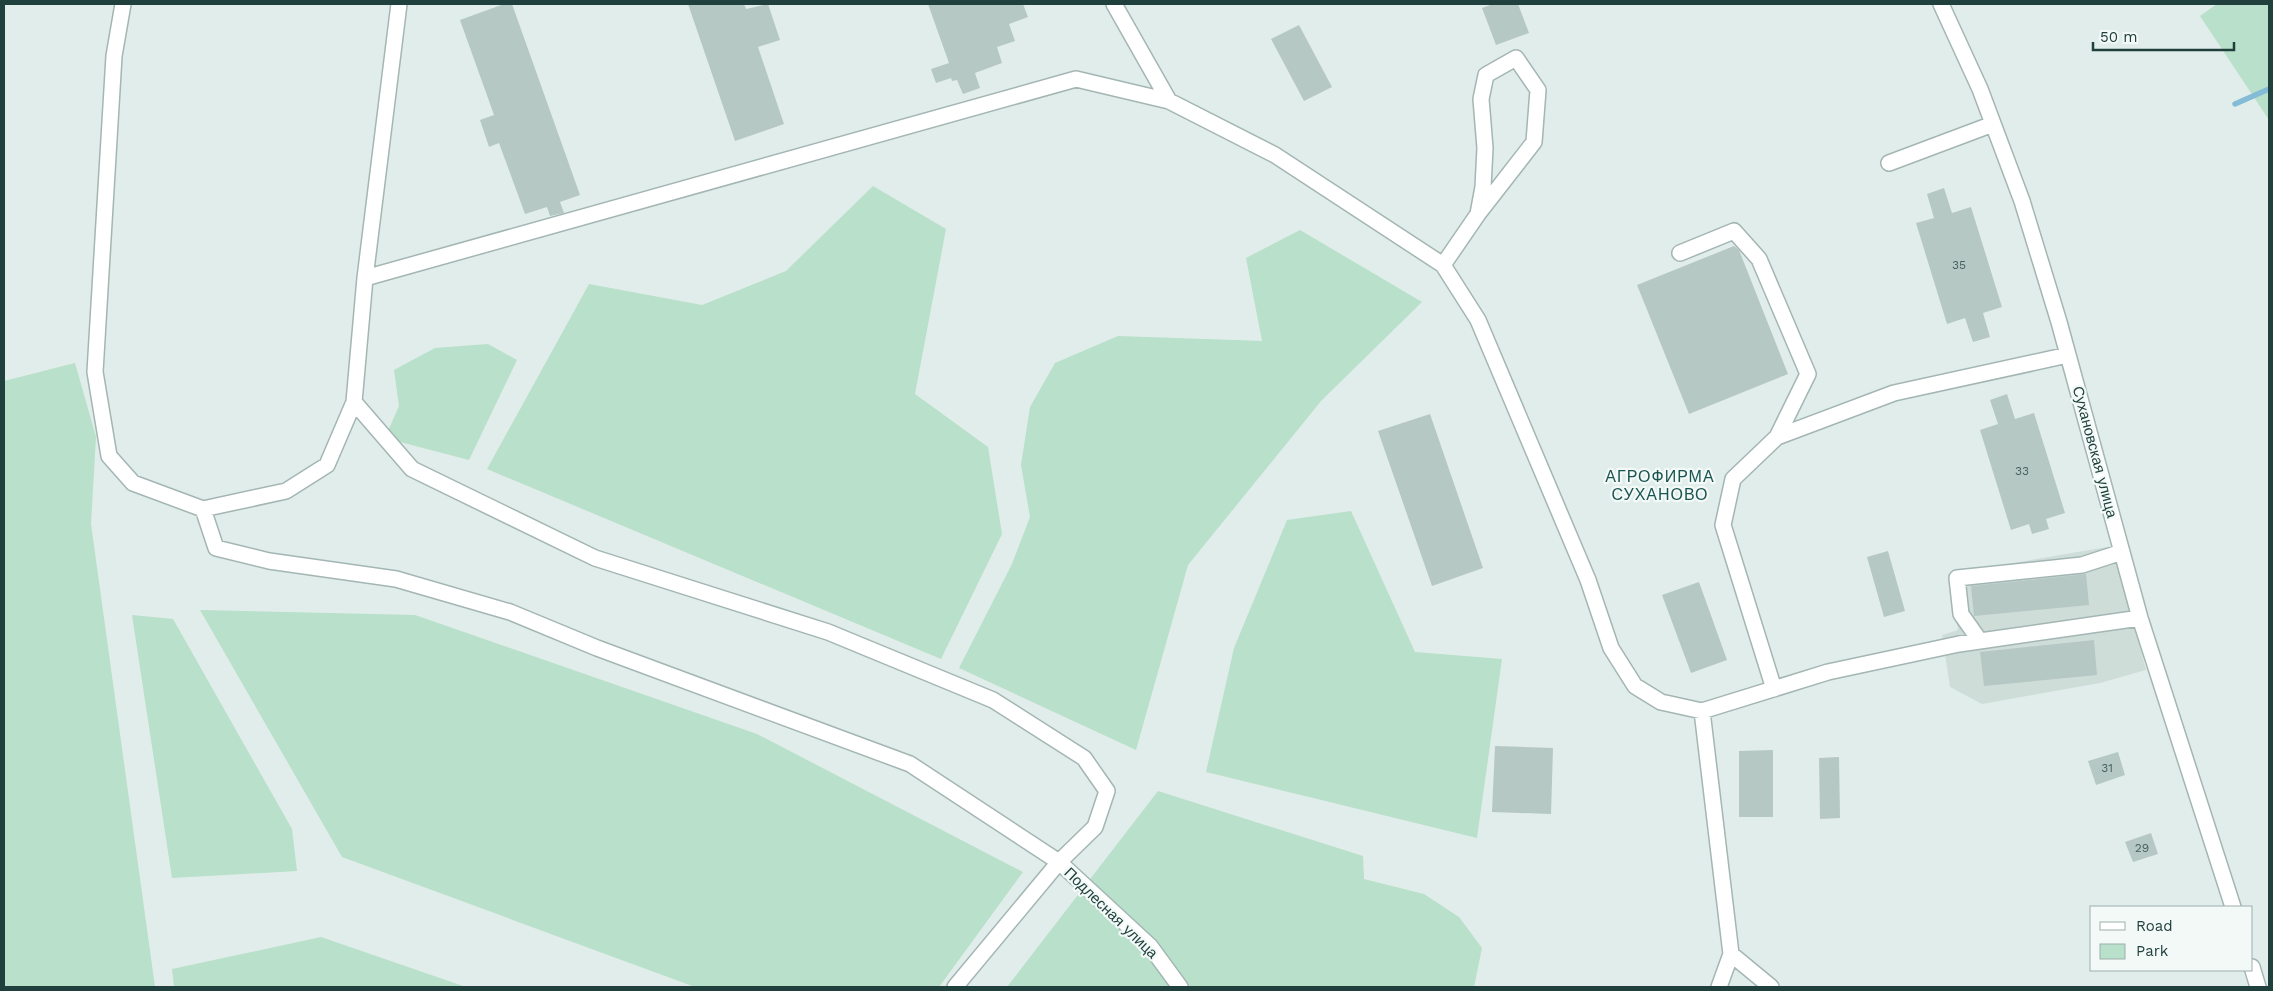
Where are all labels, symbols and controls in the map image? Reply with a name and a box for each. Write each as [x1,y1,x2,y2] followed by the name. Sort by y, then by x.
[2093,20,2234,52] scale bar
[2100,28,2137,46] text: 50 m
[1952,258,1966,272] house number: 35
[2069,384,2121,520] street label: Сухановская улица
[2015,464,2029,478] house number: 33
[1605,467,1715,504] district label: АГРОФИРМА СУХАНОВО
[2101,761,2113,775] house number: 31
[2135,841,2149,855] house number: 29
[1060,864,1162,963] street label: Подлесная улица
[2090,906,2253,971] legend
[2136,917,2173,935] text: Road
[2136,942,2169,960] text: Park

